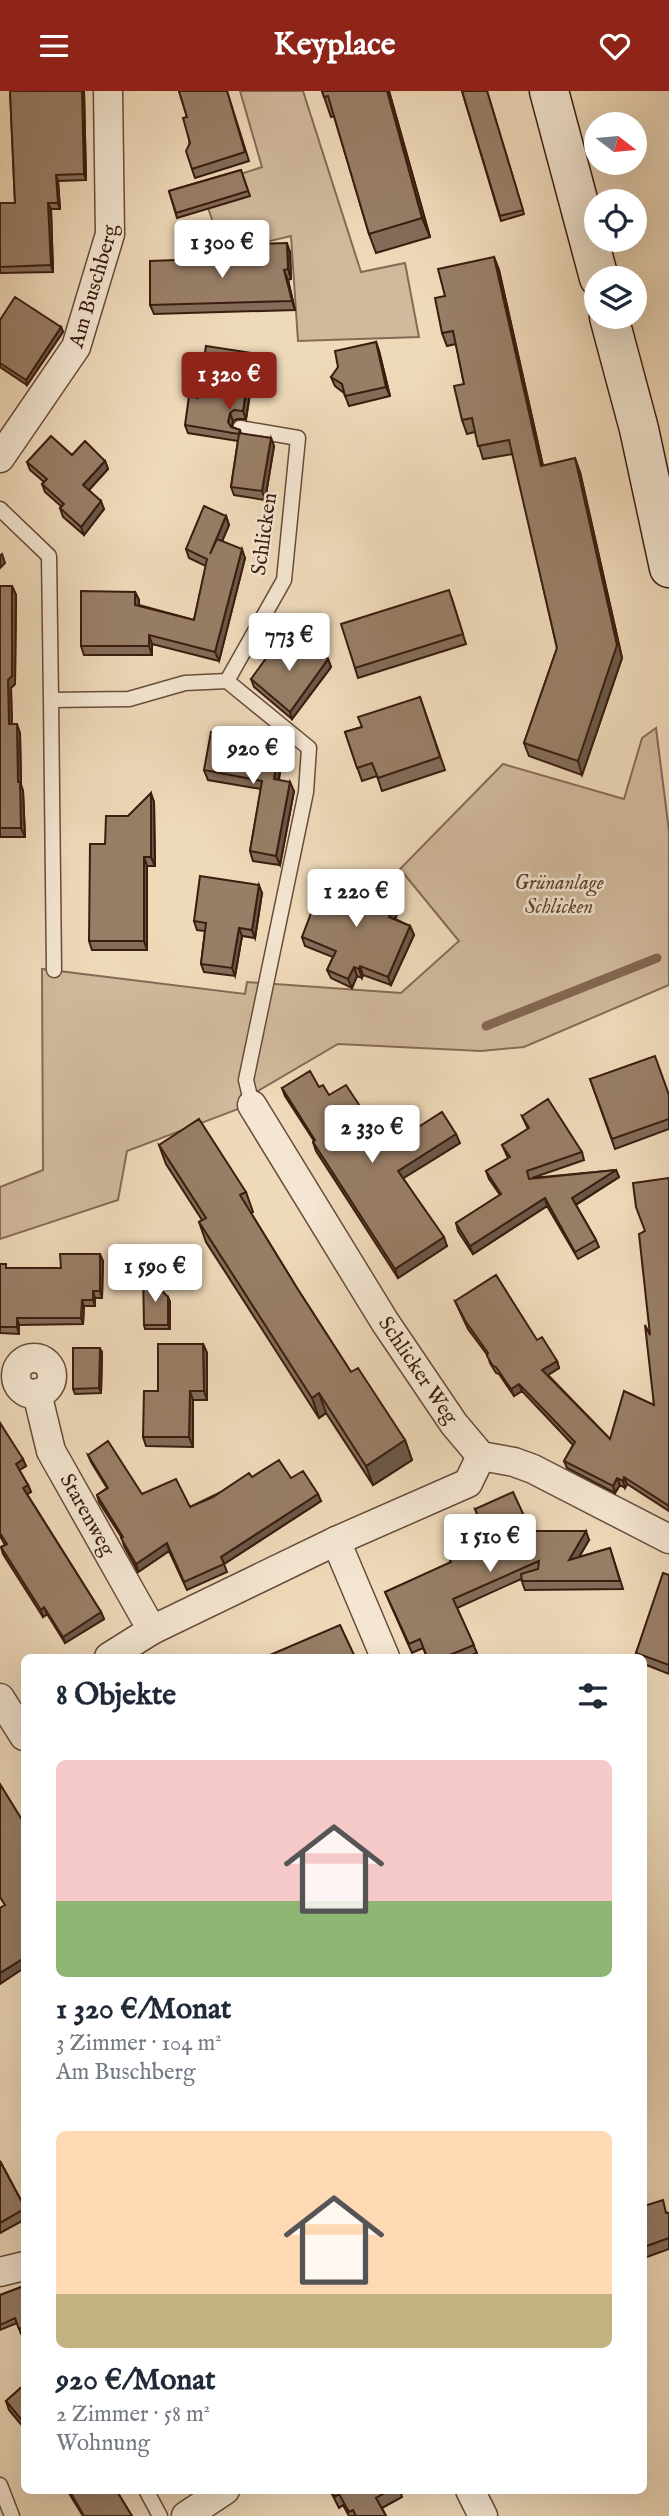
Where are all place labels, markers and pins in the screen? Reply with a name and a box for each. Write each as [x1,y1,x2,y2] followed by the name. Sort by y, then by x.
[157,221,287,280] pin: 1 300 €
[164,353,294,412] pin: 1 320 €
[240,613,338,673] pin: 773 €
[204,727,302,786] pin: 920 €
[291,869,421,929] pin: 1 220 €
[307,1105,437,1165] pin: 2 330 €
[90,1245,220,1304] pin: 1 590 €
[425,1515,555,1574] pin: 1 510 €

